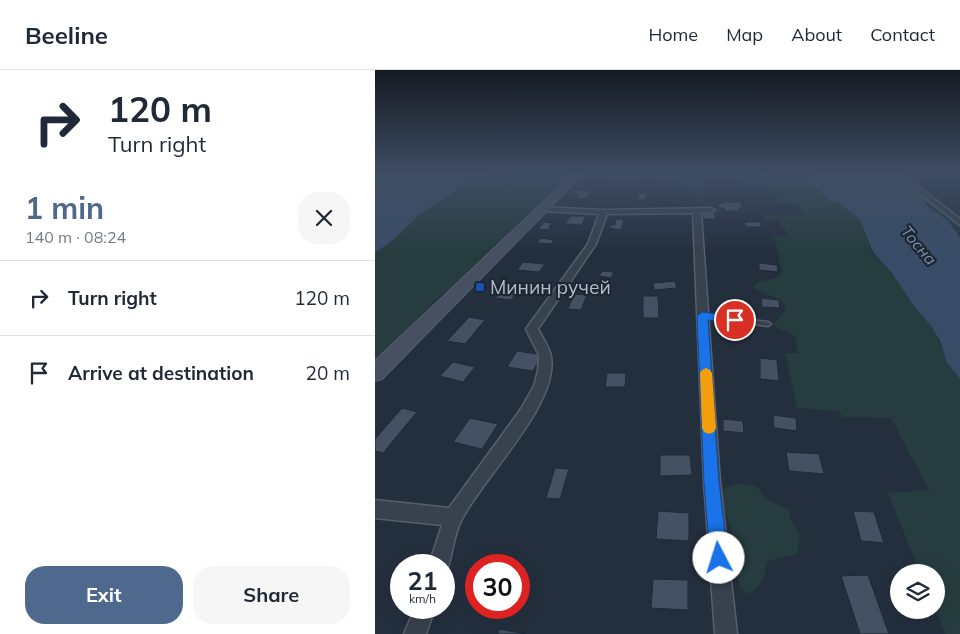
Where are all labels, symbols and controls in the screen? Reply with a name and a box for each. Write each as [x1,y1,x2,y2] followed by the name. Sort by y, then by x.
[25,20,108,50] text: Beeline
[648,23,698,46] text: Home
[726,23,763,46] text: Map
[791,23,842,46] text: About
[870,23,935,46] text: Contact
[108,87,212,131] text: 120 m
[25,90,90,155] icon: right
[108,130,206,158] text: Turn right
[25,189,104,227] text: 1 min
[298,192,350,244] button: close
[897,221,941,269] water label: Тосна
[25,227,126,247] text: 140 m · 08:24
[490,275,611,299] place label: Минин ручей
[474,281,486,293] marker: Минин ручей
[25,284,53,312] icon: right
[68,286,157,310] text: Turn right
[294,286,350,310] text: 120 m
[714,299,756,341] pin
[721,306,749,334] icon: arrive
[25,359,53,387] icon: arrive
[68,361,254,385] text: Arrive at destination
[306,361,350,385] text: 20 m
[692,531,744,583] position arrow
[465,554,530,619] speed limit sign: 30
[890,564,945,619] map controls
[890,564,945,619] button: layers
[407,565,438,596] text: 21
[25,566,183,624] button: Exit
[193,566,350,624] button: Share
[409,591,436,606] text: km/h

